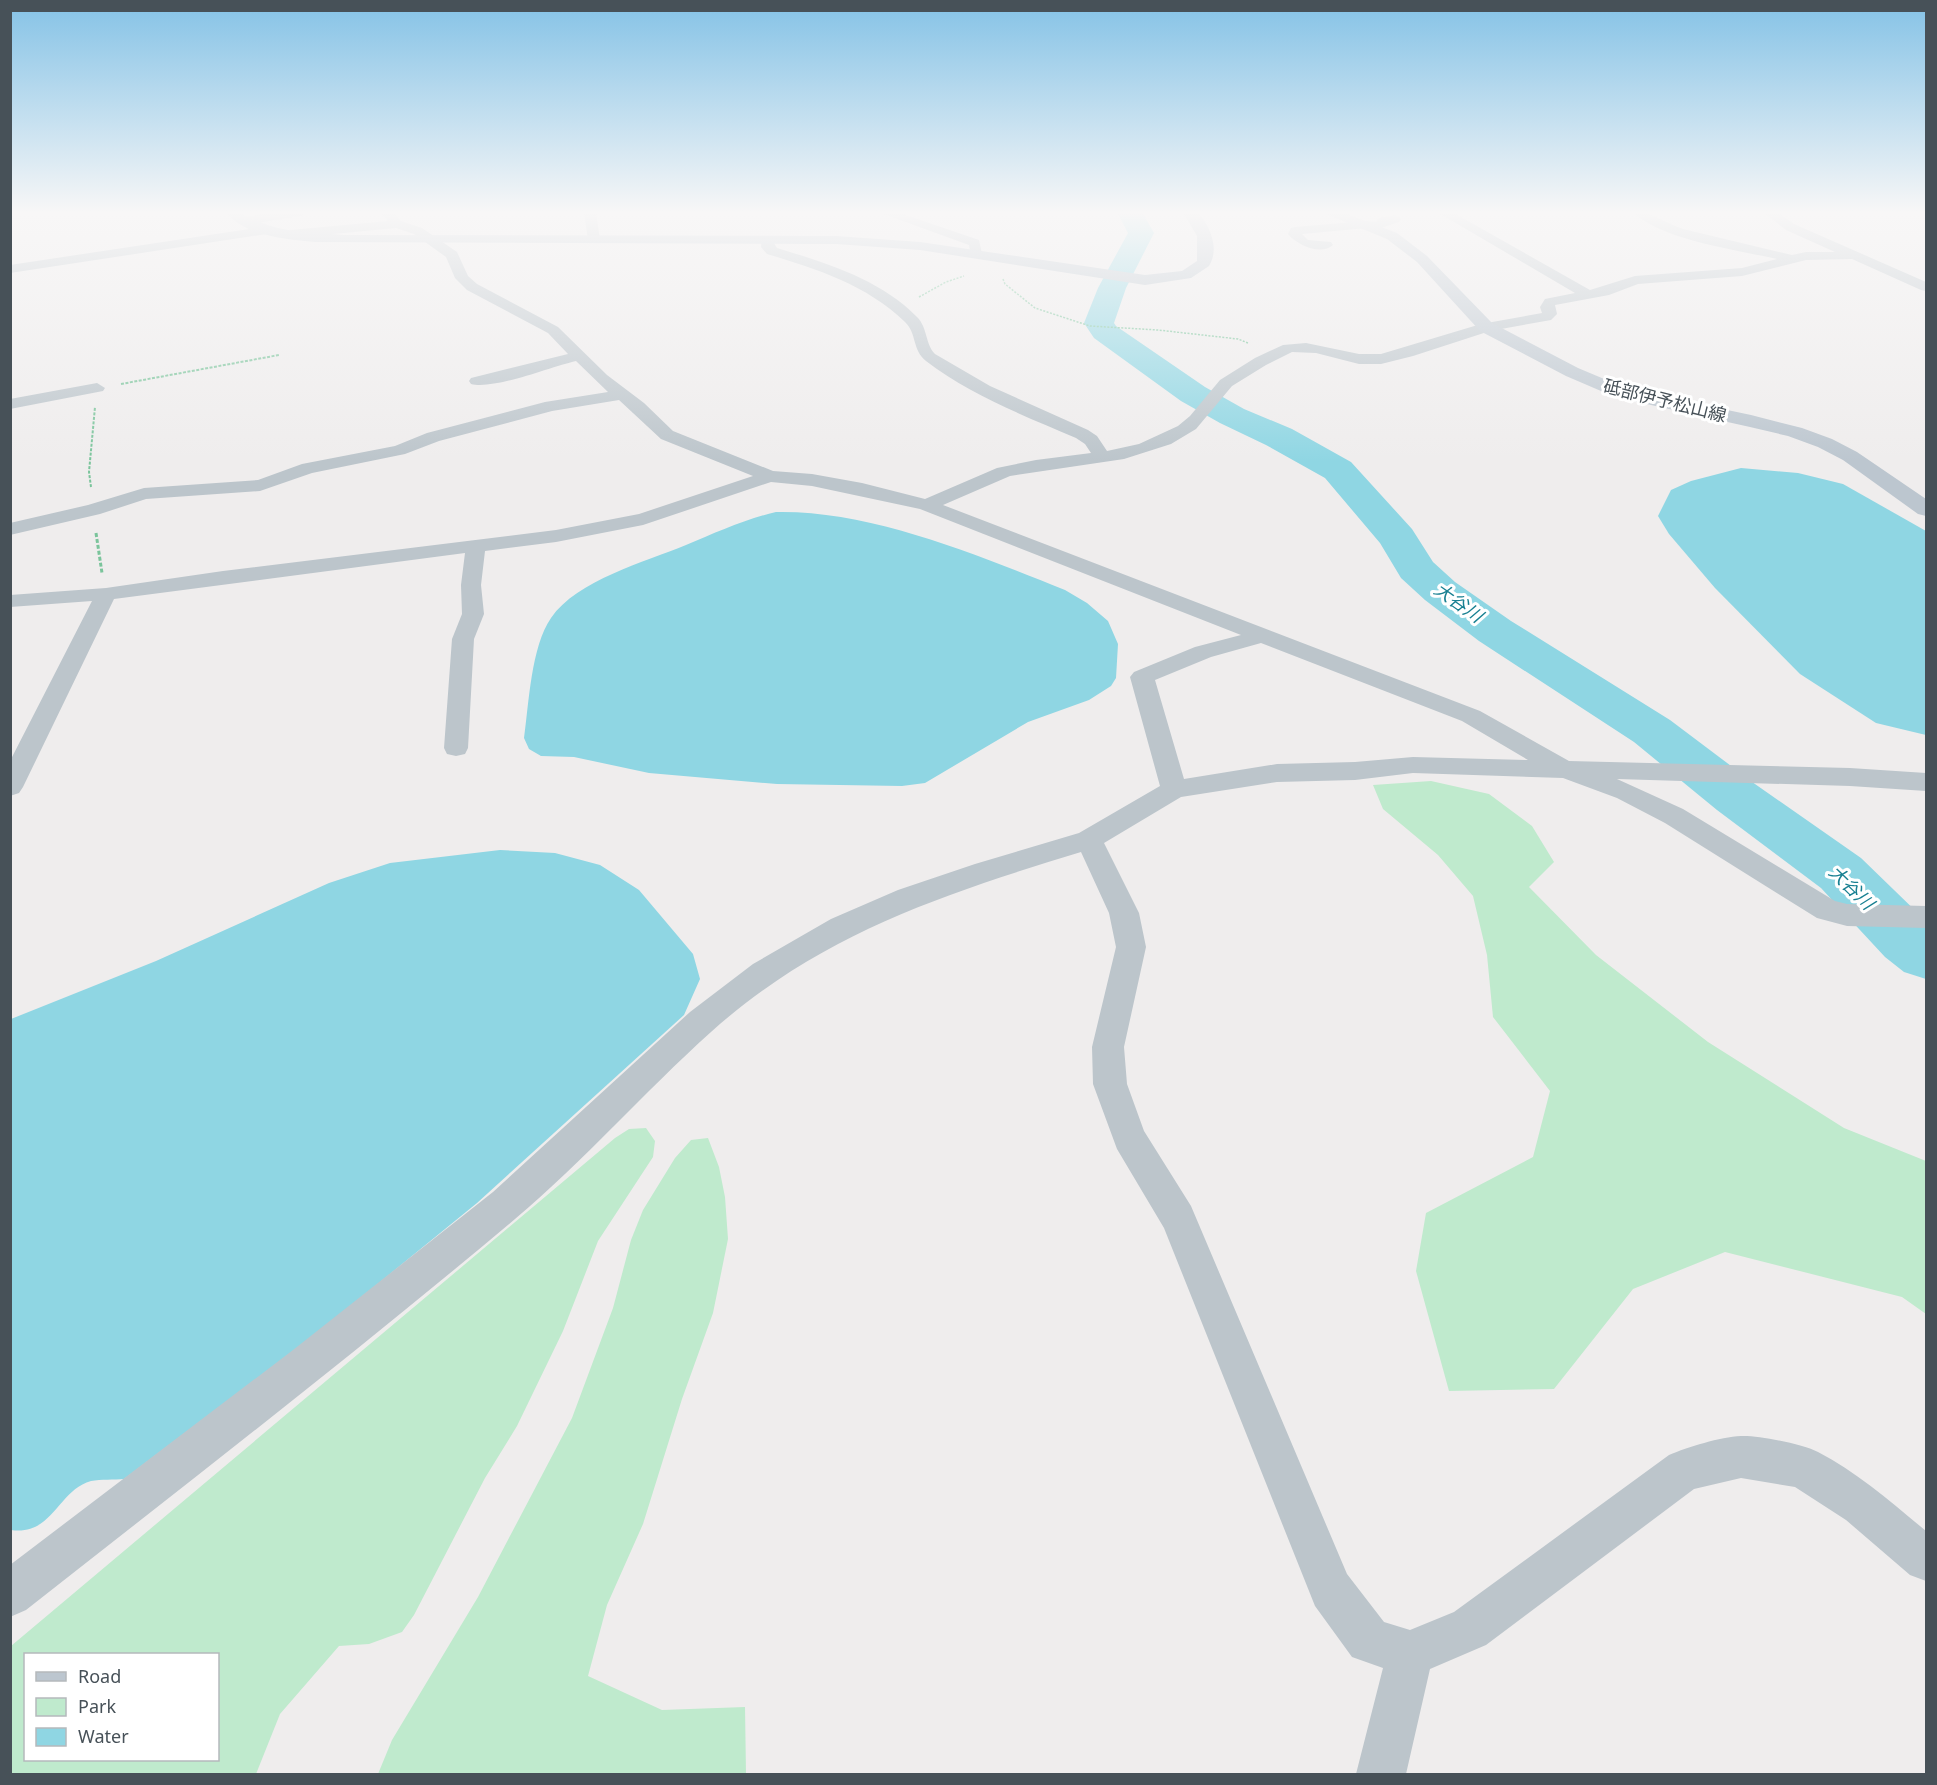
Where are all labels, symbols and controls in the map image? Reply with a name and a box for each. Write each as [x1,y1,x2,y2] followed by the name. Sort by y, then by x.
[1601,373,1729,427] street label: 砥部伊予松山線
[1430,577,1490,628] water label: 大谷川
[1824,860,1881,916] water label: 大谷川
[24,1653,219,1761] legend
[78,1664,121,1688] text: Road
[78,1694,116,1718] text: Park
[78,1724,129,1748] text: Water

